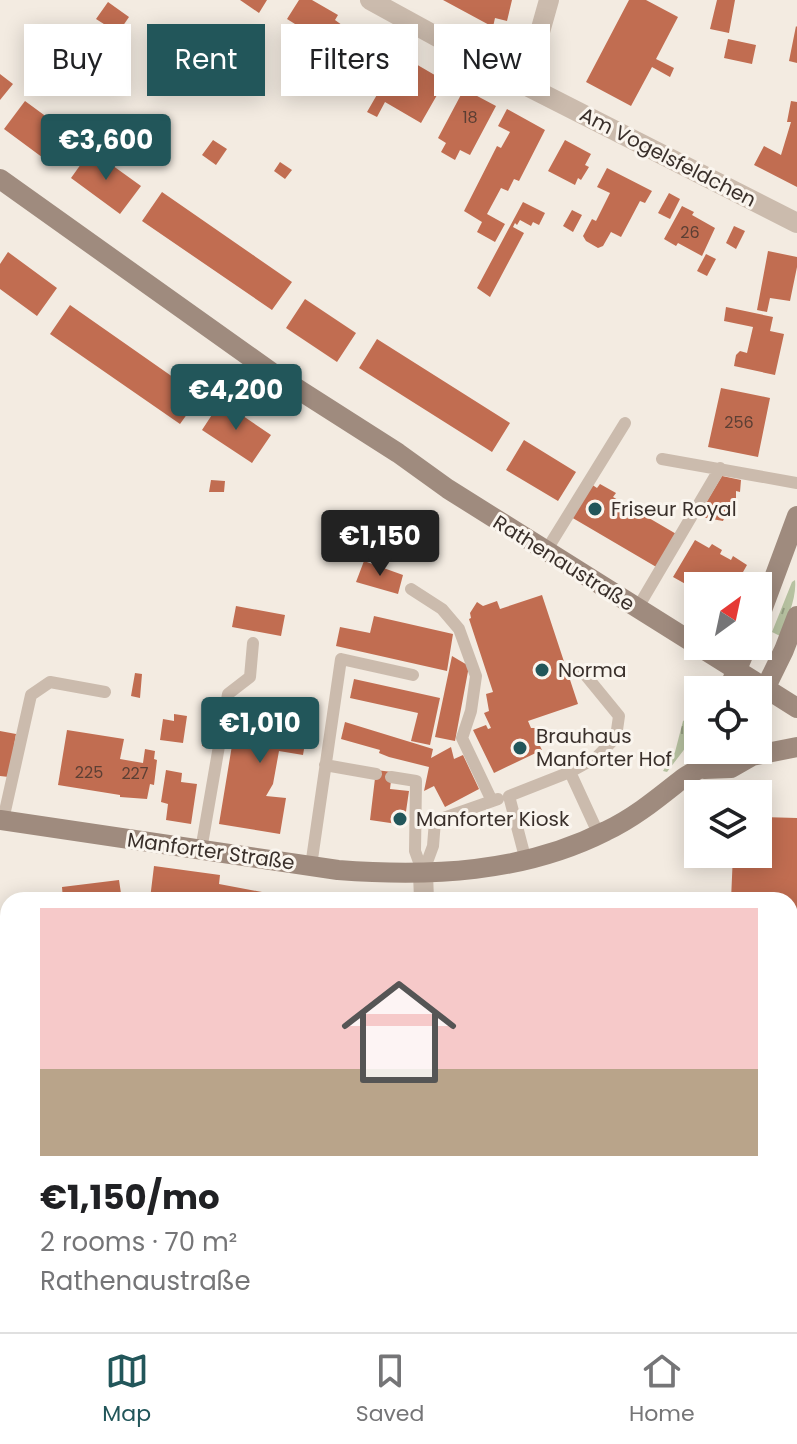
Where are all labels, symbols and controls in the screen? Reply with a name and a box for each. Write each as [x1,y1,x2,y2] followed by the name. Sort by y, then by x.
[24,24,131,96] chip: Buy
[147,24,265,96] chip: Rent
[281,24,418,96] chip: Filters
[434,24,550,96] chip: New
[575,100,761,214] street label: Am Vogelsfeldchen
[462,106,478,129] house number: 18
[41,114,171,182] pin: €3,600
[59,122,153,158] text: €3,600
[680,221,700,244] house number: 26
[171,364,301,432] pin: €4,200
[189,372,283,408] text: €4,200
[724,411,754,434] house number: 256
[611,495,737,523] place label: Friseur Royal
[586,500,604,518] marker: Friseur Royal
[488,508,640,618] street label: Rathenaustraße
[315,510,445,578] pin: €1,150
[339,518,421,554] text: €1,150
[684,572,772,660] north arrow
[684,572,772,868] map controls
[558,656,626,684] place label: Norma
[533,661,551,679] marker: Norma
[684,676,772,764] button: locate
[195,697,325,765] pin: €1,010
[219,705,301,741] text: €1,010
[536,722,672,773] place label: Brauhaus Manforter Hof
[511,739,529,757] marker: Brauhaus Manforter Hof
[75,761,103,784] house number: 225
[121,762,149,785] house number: 227
[684,780,772,868] button: layers
[416,805,570,833] place label: Manforter Kiosk
[391,810,409,828] marker: Manforter Kiosk
[125,825,297,877] street label: Manforter Straße
[327,960,471,1104] icon: home
[40,1173,220,1221] text: €1,150/mo
[40,1224,237,1260] text: 2 rooms · 70 m²
[40,1263,251,1299] text: Rathenaustraße
[102,1349,151,1430] tab: Map
[356,1349,424,1430] tab: Saved
[629,1349,695,1430] tab: Home

